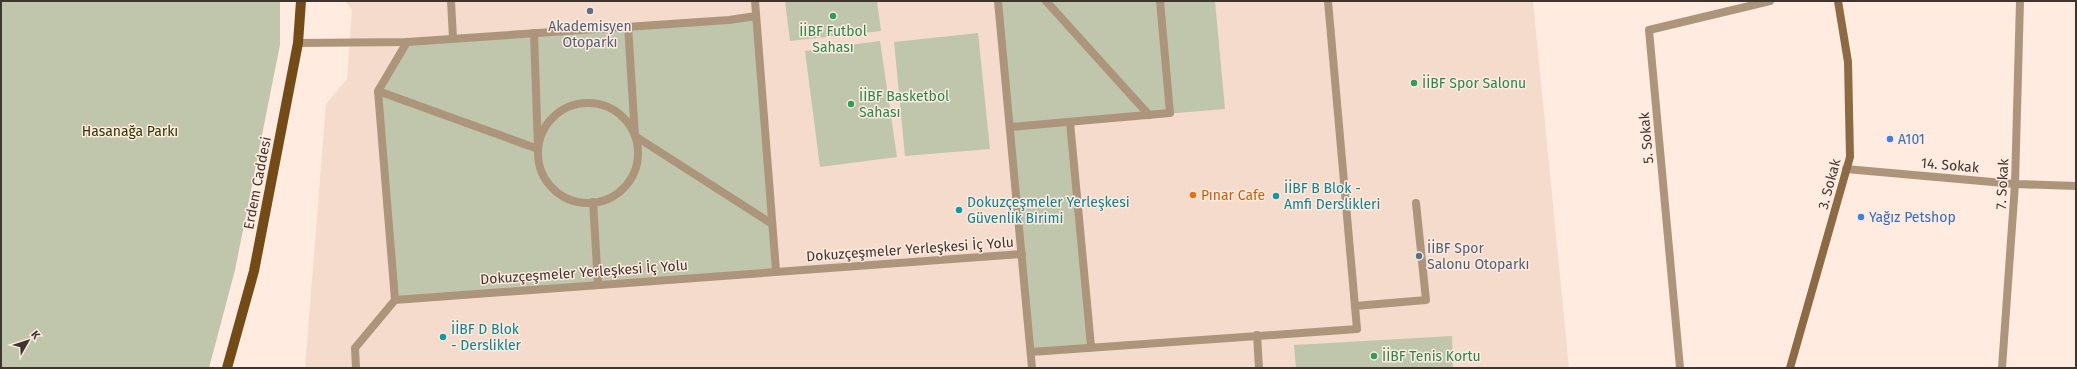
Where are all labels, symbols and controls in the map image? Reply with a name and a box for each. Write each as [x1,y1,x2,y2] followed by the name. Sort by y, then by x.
[585,6,595,16] marker: Akademisyen Otoparkı
[828,11,838,21] marker: İİBF Futbol Sahası
[548,18,632,51] place label: Akademisyen Otoparkı
[799,22,867,56] place label: İİBF Futbol Sahası
[1422,74,1526,92] place label: İİBF Spor Salonu
[1409,78,1419,88] marker: İİBF Spor Salonu
[859,87,949,121] place label: İİBF Basketbol Sahası
[846,99,856,109] marker: İİBF Basketbol Sahası
[1636,111,1657,164] street label: 5. Sokak
[82,123,178,140] park label: Hasanağa Parkı
[1898,131,1925,148] place label: A101
[1885,134,1895,144] marker: A101
[240,135,275,231] street label: Erdem Caddesi
[1920,154,1980,177] street label: 14. Sokak
[1815,156,1845,211] street label: 3. Sokak
[1993,157,2012,210] street label: 7. Sokak
[1284,179,1380,213] place label: İİBF B Blok - Amfi Derslikleri
[1201,187,1265,204] place label: Pınar Cafe
[1188,190,1198,200] marker: Pınar Cafe
[1271,191,1281,201] marker: İİBF B Blok - Amfi Derslikleri
[967,194,1130,227] place label: Dokuzçeşmeler Yerleşkesi Güvenlik Birimi
[954,205,964,215] marker: Dokuzçeşmeler Yerleşkesi Güvenlik Birimi
[1869,209,1956,226] place label: Yağız Petshop
[1856,212,1866,222] marker: Yağız Petshop
[806,233,1014,265] street label: Dokuzçeşmeler Yerleşkesi İç Yolu
[1427,239,1529,273] place label: İİBF Spor Salonu Otoparkı
[1414,251,1424,261] marker: İİBF Spor Salonu Otoparkı
[480,256,688,288] street label: Dokuzçeşmeler Yerleşkesi İç Yolu
[451,320,522,354] place label: İİBF D Blok - Derslikler
[8,321,48,361] north arrow
[28,328,43,343] text: K
[438,332,448,342] marker: İİBF D Blok - Derslikler
[1382,347,1481,365] place label: İİBF Tenis Kortu
[1369,351,1379,361] marker: İİBF Tenis Kortu

